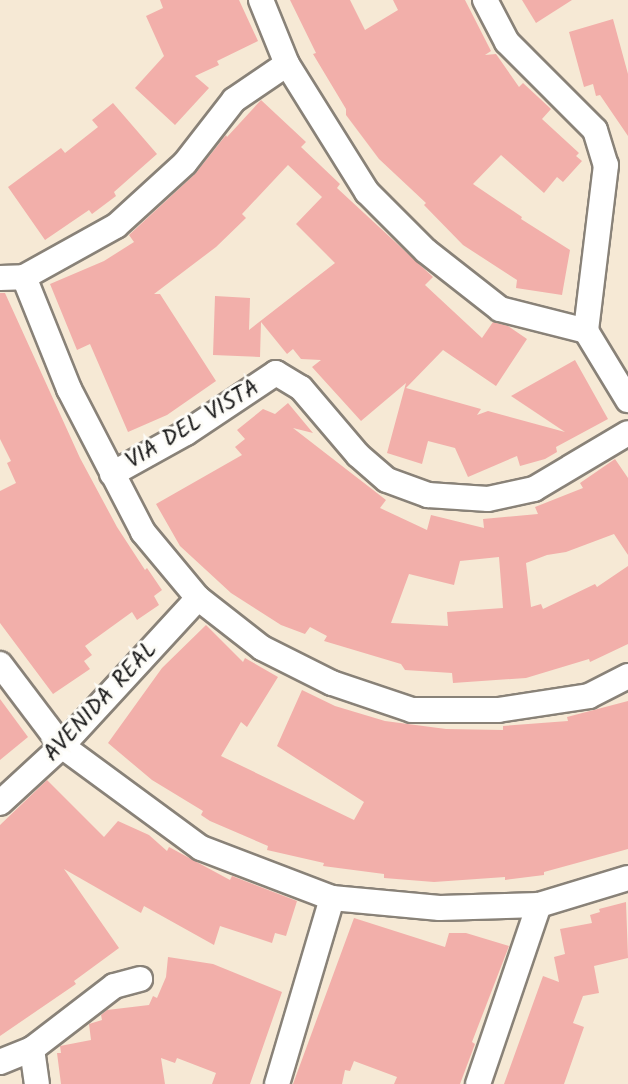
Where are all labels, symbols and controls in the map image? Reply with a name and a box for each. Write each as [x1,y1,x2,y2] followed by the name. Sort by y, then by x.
[121,374,265,476] street label: VIA DEL VISTA
[38,636,164,768] street label: AVENIDA REAL

